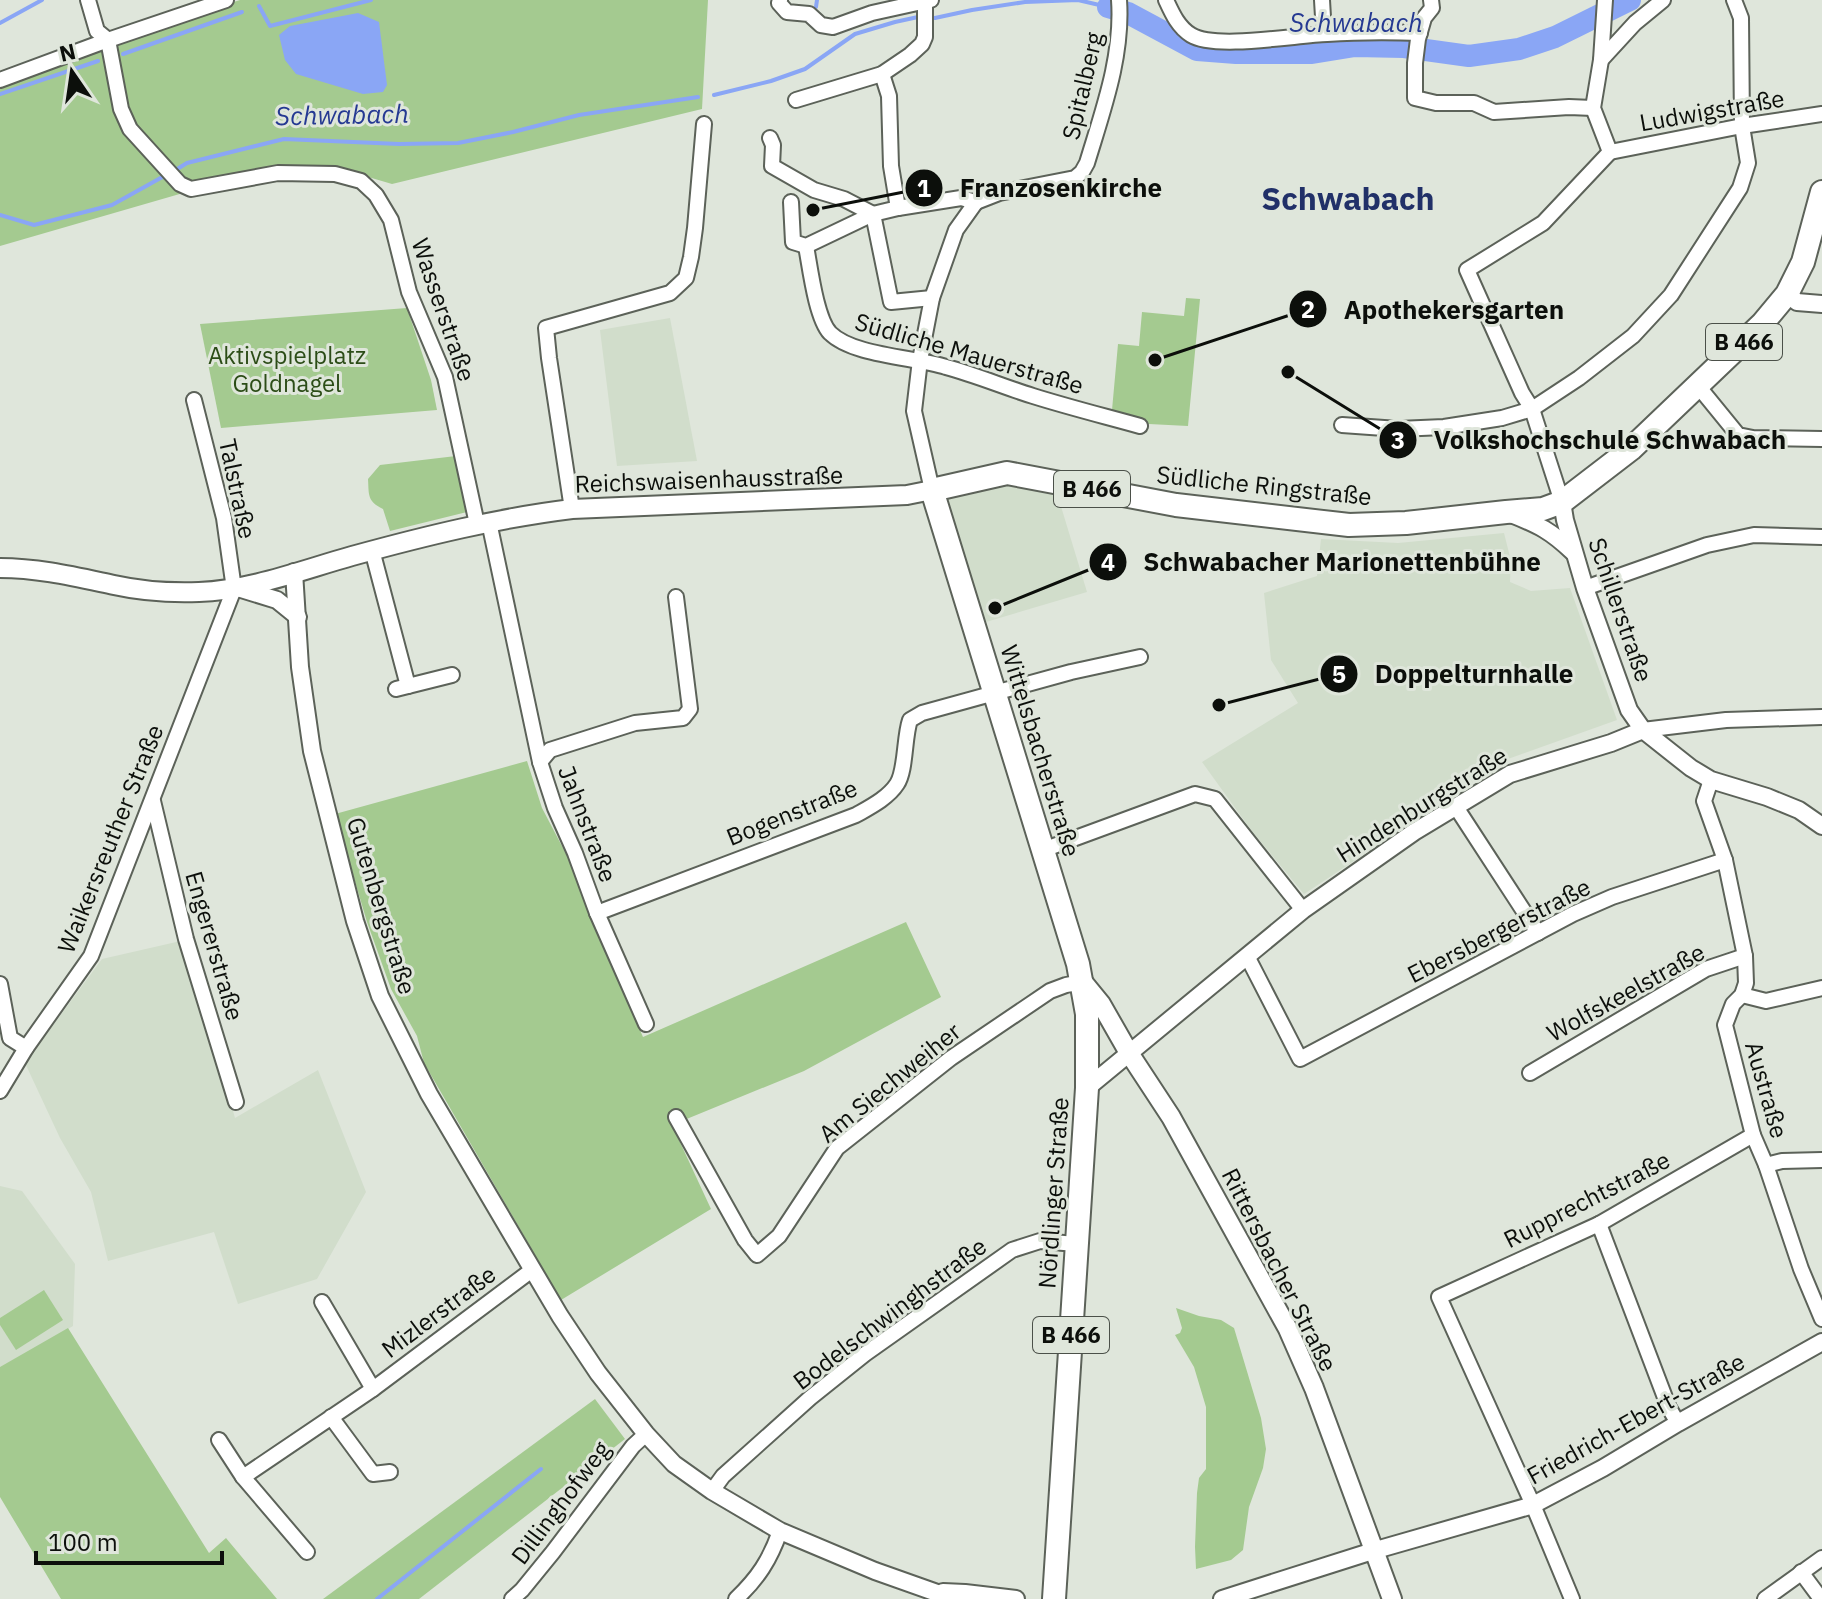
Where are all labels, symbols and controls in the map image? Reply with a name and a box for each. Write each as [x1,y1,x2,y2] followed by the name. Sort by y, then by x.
[1289,5,1423,39] water label: Schwabach
[1054,28,1110,143] street label: Spitalberg
[32,32,112,112] north arrow
[56,36,78,68] text: N
[1637,82,1787,138] street label: Ludwigstraße
[275,96,409,132] water label: Schwabach
[904,163,1178,213] callout: Franzosenkirche
[960,170,1162,204] text: Franzosenkirche
[917,172,931,204] text: 1
[1261,177,1435,219] district label: Schwabach
[405,234,483,385] street label: Wasserstraße
[1288,284,1580,334] callout: Apothekersgarten
[1344,292,1564,326] text: Apothekersgarten
[1301,293,1315,325] text: 2
[851,305,1087,401] street label: Südliche Mauerstraße
[1706,324,1782,360] road number: B 466
[208,339,366,399] park label: Aktivspielplatz Goldnagel
[1378,415,1802,465] callout: Volkshochschule Schwabach
[1434,422,1786,456] text: Volkshochschule Schwabach
[1391,424,1405,456] text: 3
[212,436,264,542] street label: Talstraße
[574,458,844,500] street label: Reichswaisenhausstraße
[1155,458,1373,512] street label: Südliche Ringstraße
[1054,471,1130,507] road number: B 466
[1581,533,1661,686] street label: Schillerstraße
[1088,537,1557,587] callout: Schwabacher Marionettenbühne
[1143,544,1541,578] text: Schwabacher Marionettenbühne
[1101,546,1115,578] text: 4
[994,641,1088,860] street label: Wittelsbacherstraße
[1319,649,1589,699] callout: Doppelturnhalle
[1375,656,1573,690] text: Doppelturnhalle
[1332,658,1346,690] text: 5
[50,720,171,958] street label: Waikersreuther Straße
[1330,739,1513,870] street label: Hindenburgstraße
[551,761,625,886] street label: Jahnstraße
[721,771,862,853] street label: Bogenstraße
[340,813,424,998] street label: Gutenbergstraße
[178,867,252,1024] street label: Engererstraße
[1402,870,1596,990] street label: Ebersbergerstraße
[1541,936,1710,1049] street label: Wolfskeelstraße
[812,1015,967,1149] street label: Am Siechweiher
[1738,1038,1796,1142] street label: Austraße
[1030,1096,1076,1290] street label: Nördlinger Straße
[1498,1143,1675,1255] street label: Rupprechtstraße
[1215,1162,1345,1377] street label: Rittersbacher Straße
[786,1230,993,1397] street label: Bodelschwinghstraße
[375,1258,502,1365] street label: Mizlerstraße
[1033,1317,1109,1353] road number: B 466
[1521,1345,1750,1491] street label: Friedrich-Ebert-Straße
[503,1434,617,1570] street label: Dillinghofweg
[36,1515,222,1565] scale bar
[48,1526,118,1558] text: 100 m

